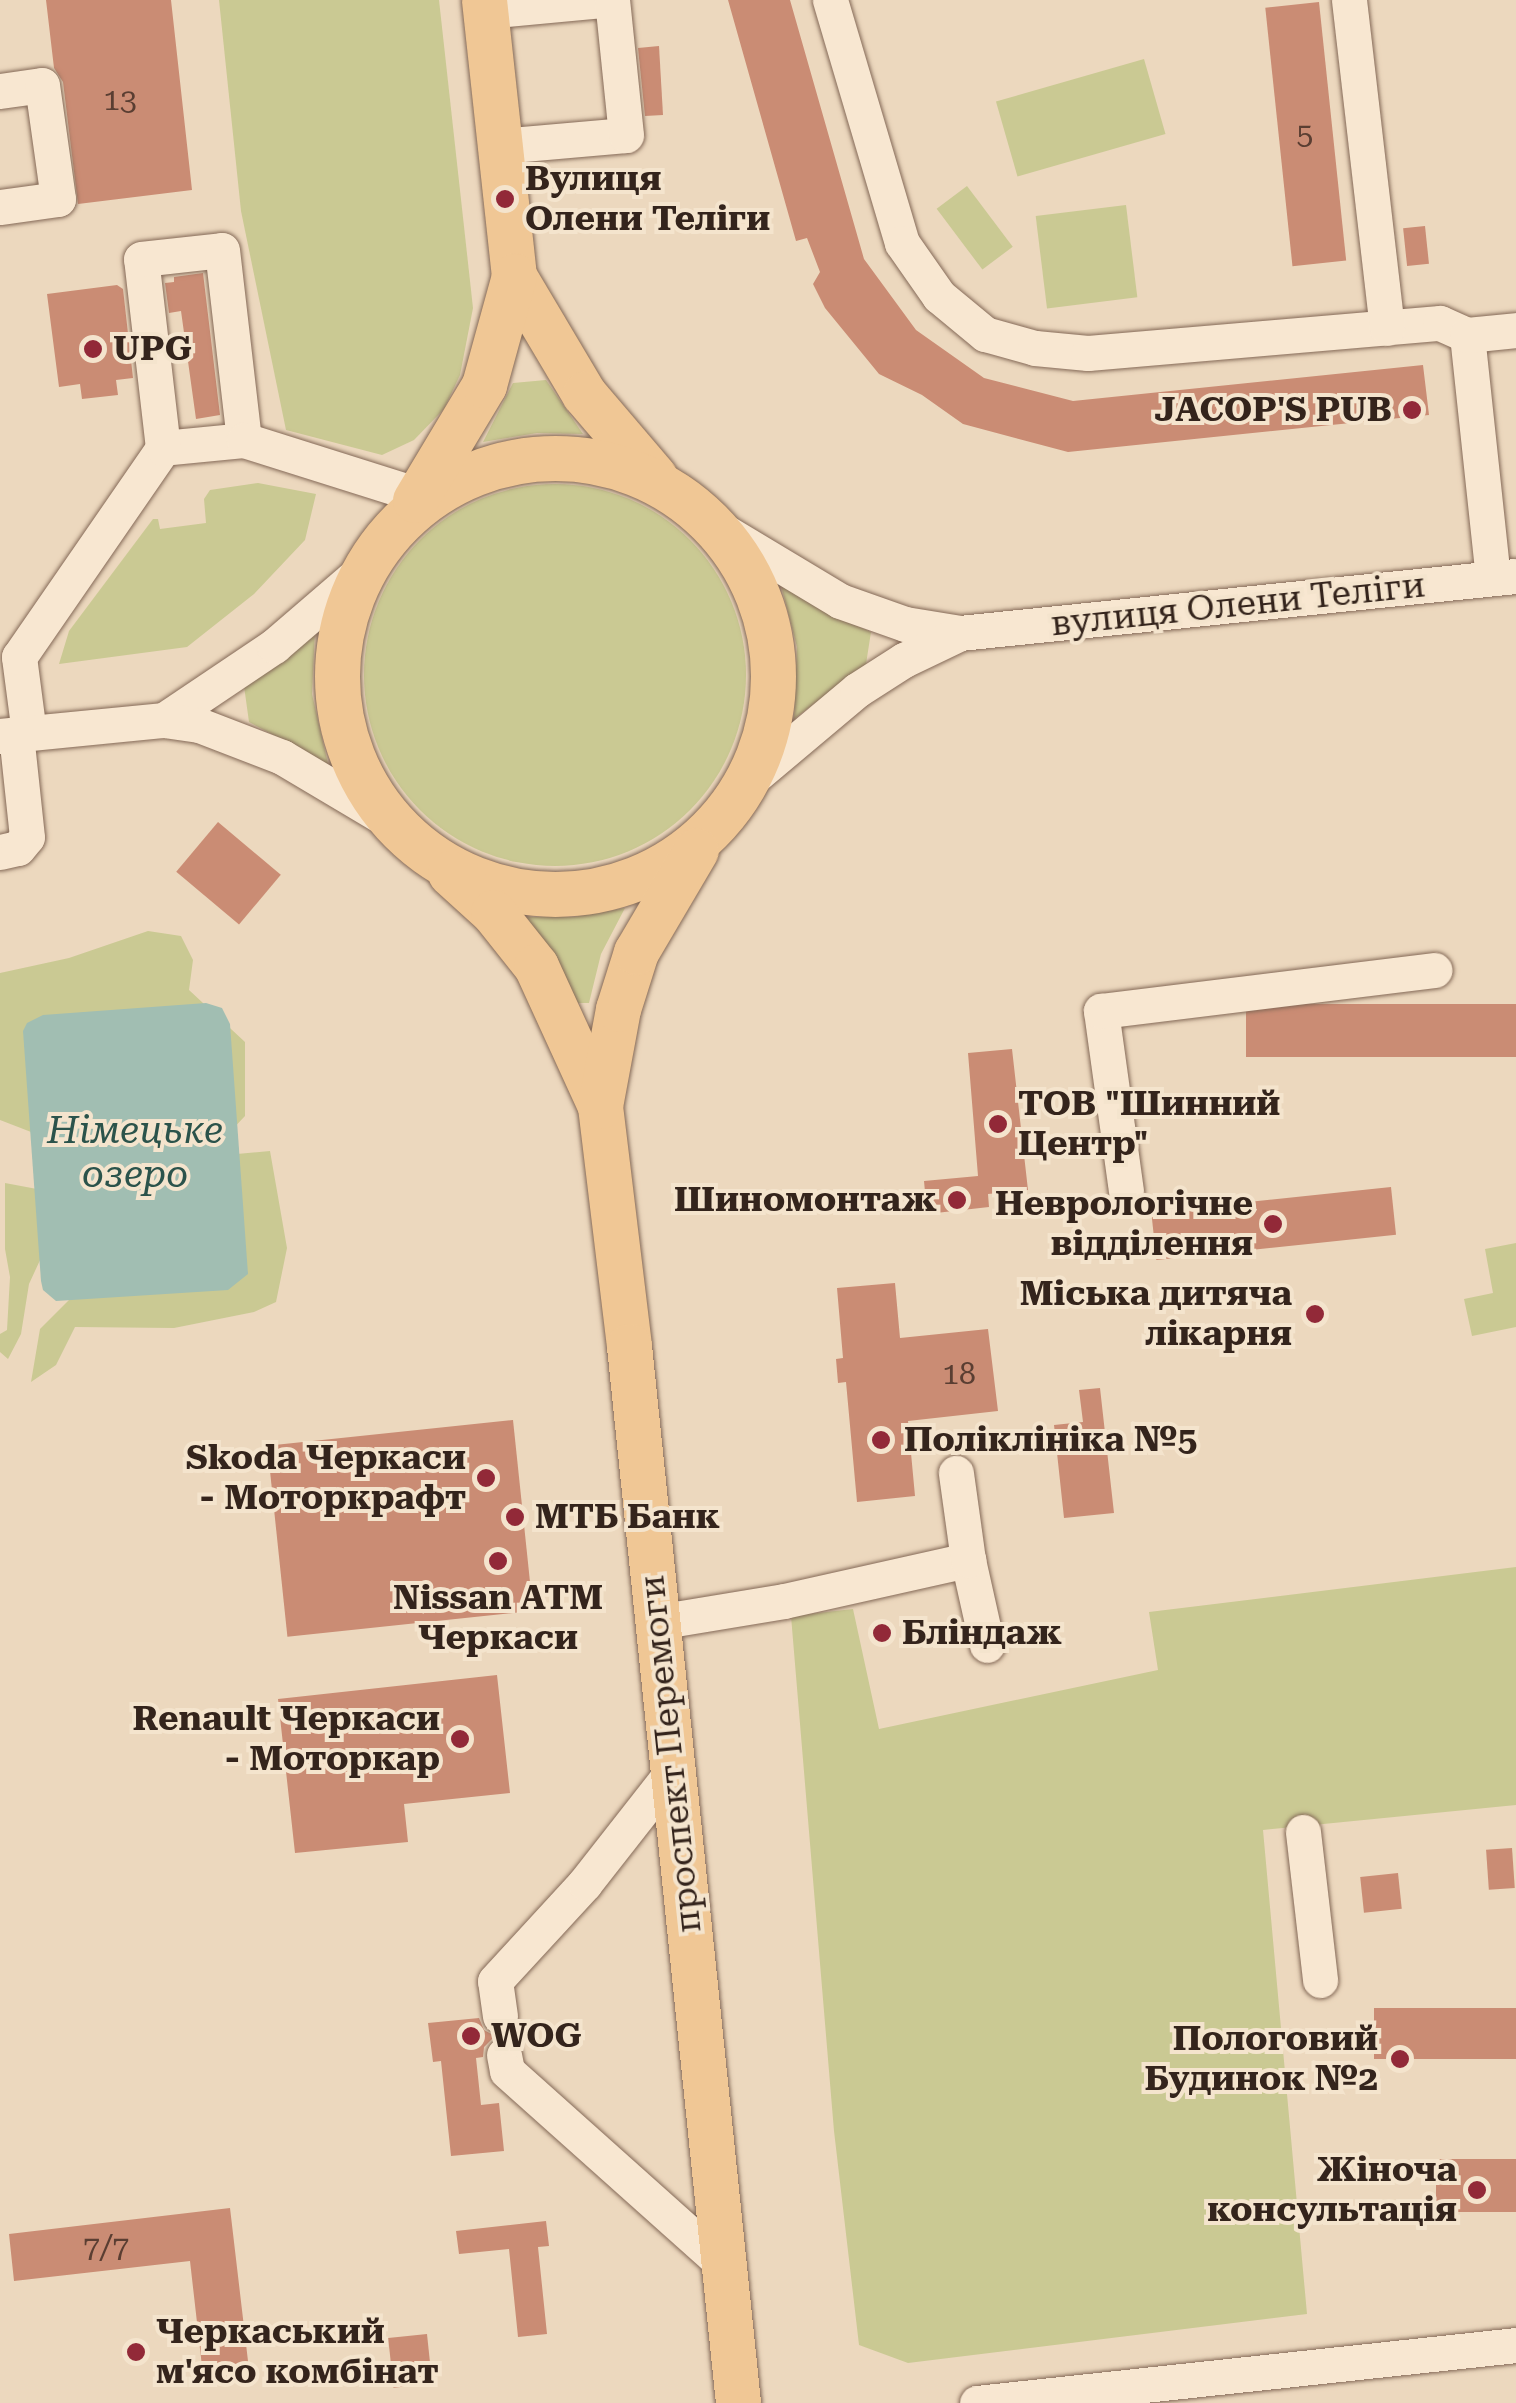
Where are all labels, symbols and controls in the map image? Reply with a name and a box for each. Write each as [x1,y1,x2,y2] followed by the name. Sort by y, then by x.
[103,82,137,118] house number: 13
[1297,116,1313,152] house number: 5
[525,158,770,240] place label: Вулиця Олени Теліги
[494,188,516,210] marker: Вулиця Олени Теліги
[113,328,192,370] place label: UPG
[82,338,104,360] marker: UPG
[1155,389,1392,431] place label: JACOP'S PUB
[1401,399,1423,421] marker: JACOP'S PUB
[1049,564,1427,646] street label: вулиця Олени Теліги
[1018,1083,1280,1165] place label: ТОВ "Шинний Центр"
[47,1108,223,1198] water label: Німецьке озеро
[987,1113,1009,1135] marker: ТОВ "Шинний Центр"
[674,1179,937,1221] place label: Шиномонтаж
[995,1183,1253,1265] place label: Неврологічне відділення
[946,1189,968,1211] marker: Шиномонтаж
[1262,1213,1284,1235] marker: Неврологічне відділення
[1020,1273,1292,1355] place label: Міська дитяча лікарня
[1302,1301,1328,1327] marker: Міська дитяча лікарня
[942,1356,976,1392] house number: 18
[904,1419,1197,1461] place label: Поліклініка №5
[868,1427,894,1453] marker: Поліклініка №5
[186,1437,466,1519] place label: Skoda Черкаси - Моторкрафт
[475,1467,497,1489] marker: Skoda Черкаси - Моторкрафт
[535,1496,720,1538] place label: МТБ Банк
[504,1506,526,1528] marker: МТБ Банк
[487,1550,509,1572] marker: Nissan АТМ Черкаси
[631,1573,711,1935] street label: проспект Перемоги
[393,1577,603,1659] place label: Nissan АТМ Черкаси
[902,1612,1062,1654] place label: Бліндаж
[871,1622,893,1644] marker: Бліндаж
[133,1698,440,1780] place label: Renault Черкаси - Моторкар
[449,1728,471,1750] marker: Renault Черкаси - Моторкар
[491,2015,581,2057] place label: WOG
[1145,2018,1378,2100] place label: Пологовий Будинок №2
[460,2025,482,2047] marker: WOG
[1387,2046,1413,2072] marker: Пологовий Будинок №2
[1207,2149,1457,2231] place label: Жіноча консультація
[1466,2179,1488,2201] marker: Жіноча консультація
[83,2229,129,2265] house number: 7/7
[156,2311,439,2393] place label: Черкаський м'ясо комбінат
[125,2341,147,2363] marker: Черкаський м'ясо комбінат

